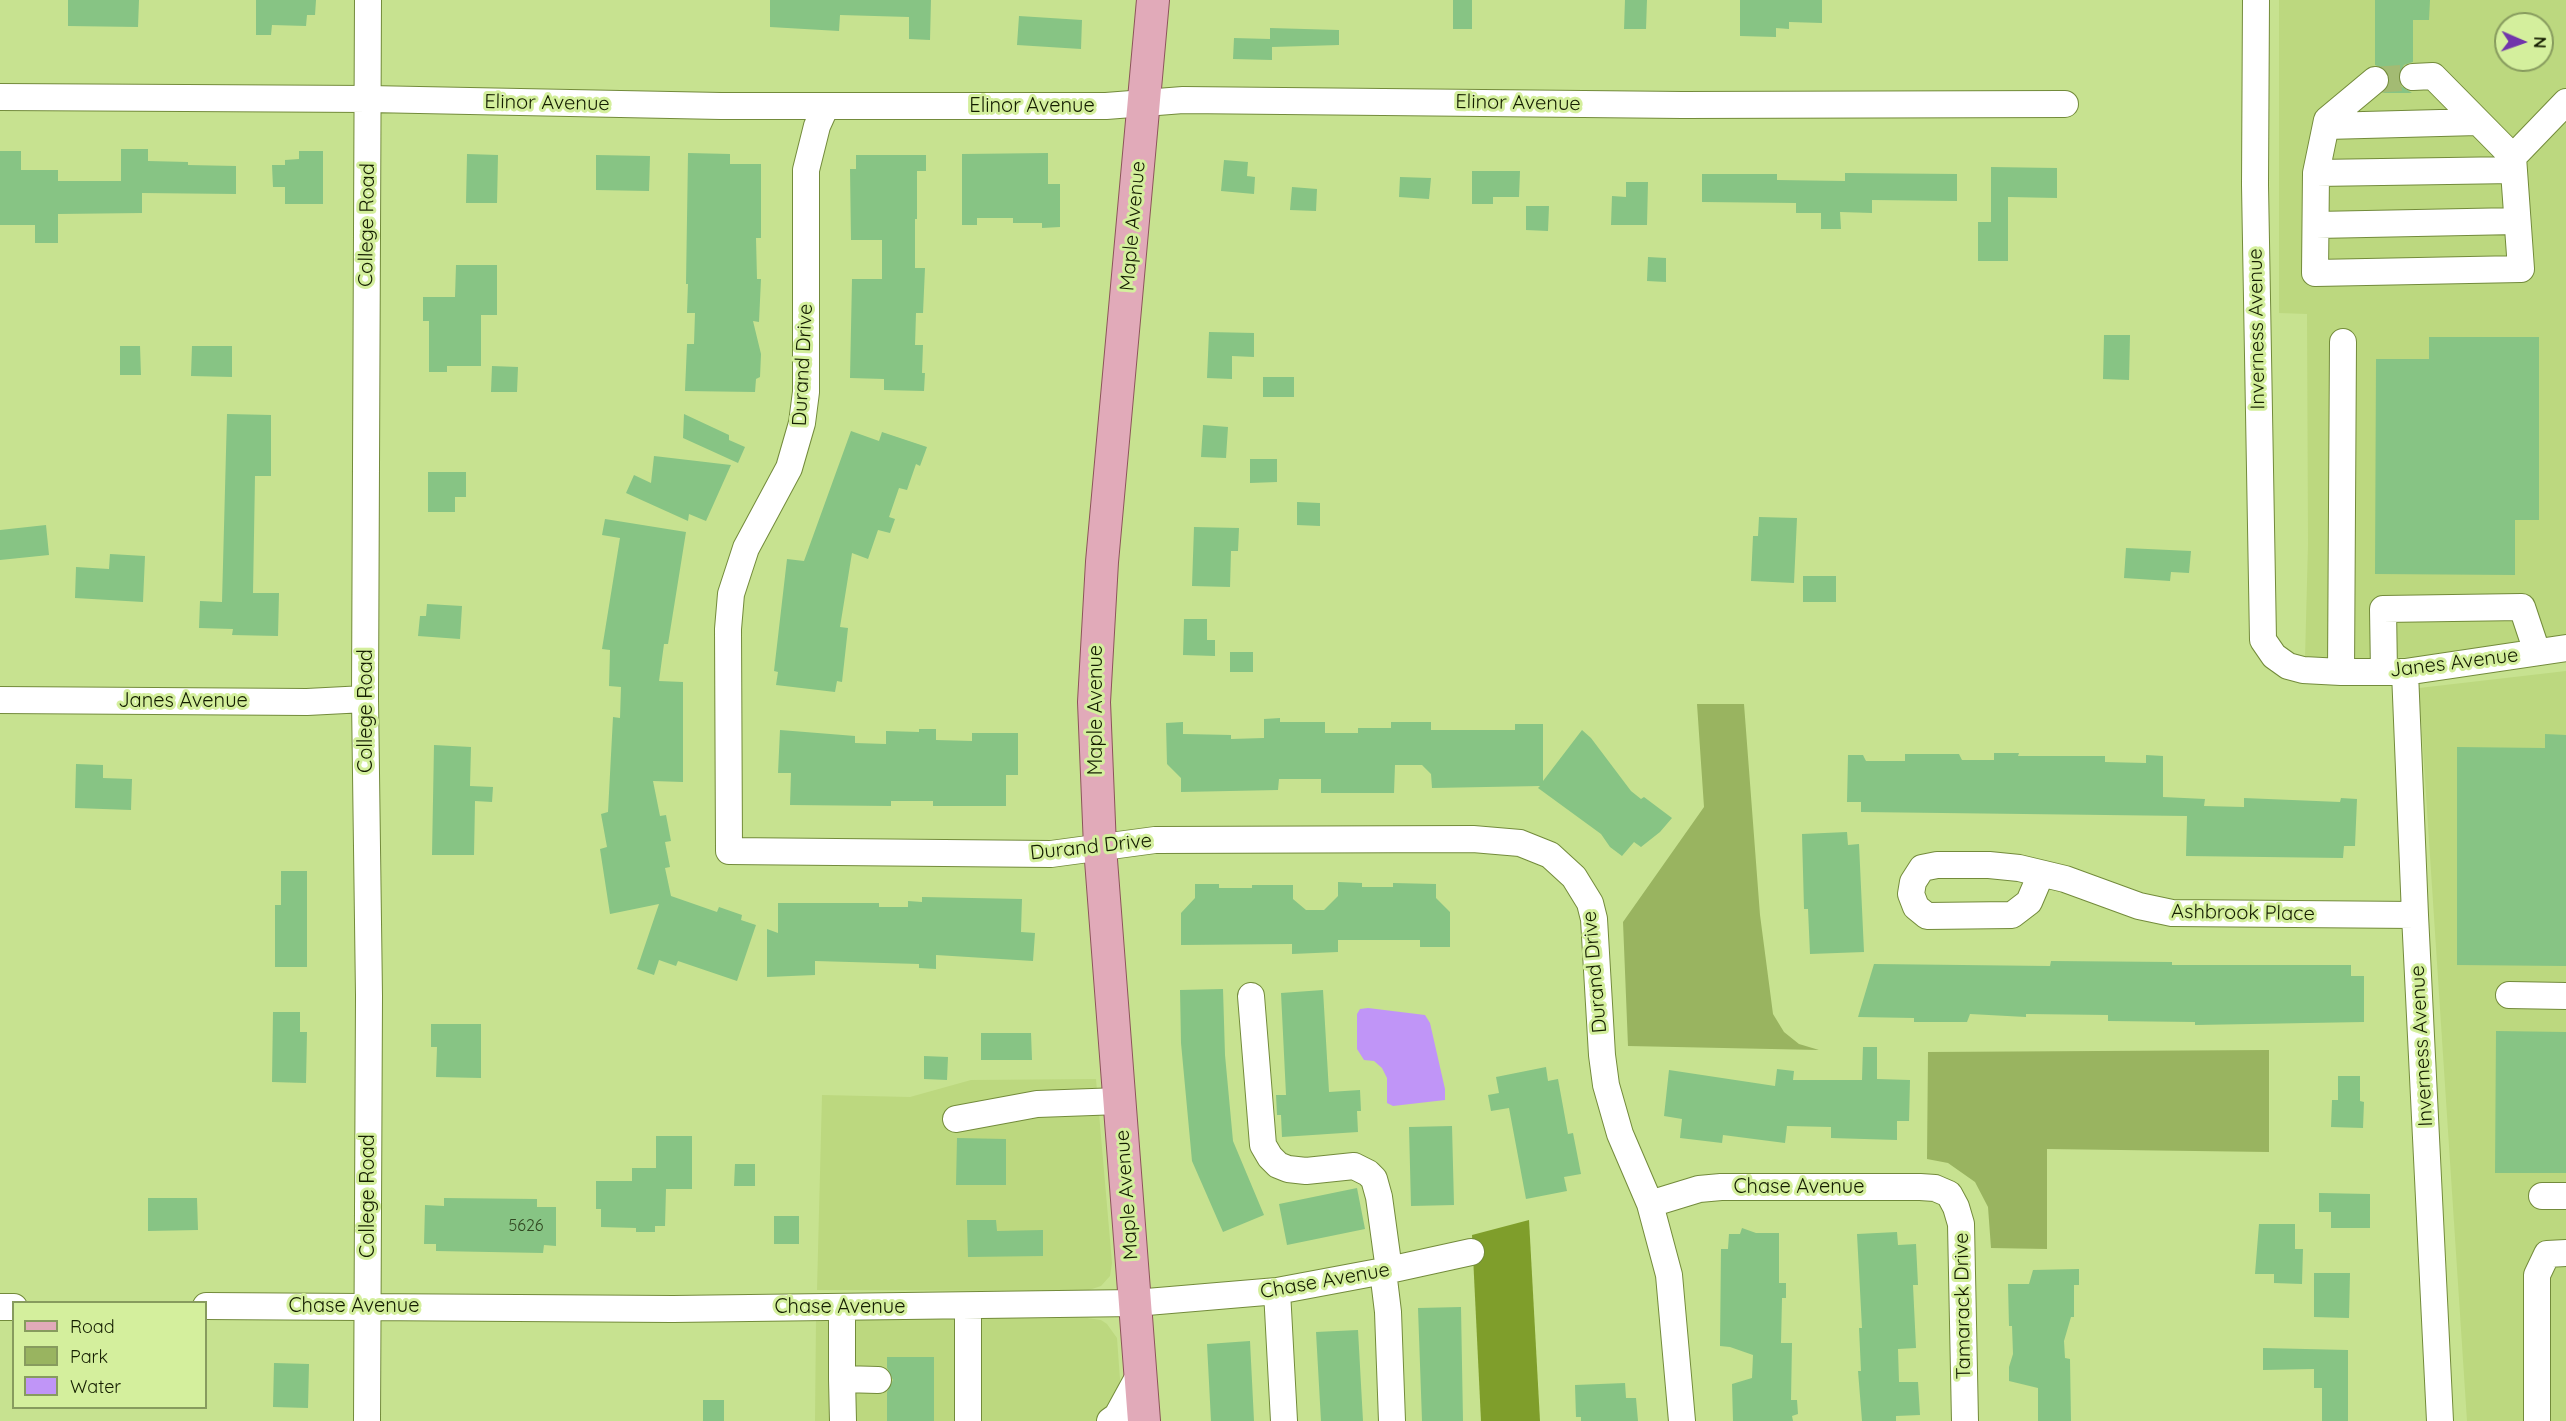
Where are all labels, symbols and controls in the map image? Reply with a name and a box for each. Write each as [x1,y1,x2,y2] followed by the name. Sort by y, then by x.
[2494,12,2554,72] north arrow
[2530,36,2550,49] text: N
[484,90,610,116] street label: Elinor Avenue
[1455,90,1581,116] street label: Elinor Avenue
[969,94,1095,118] street label: Elinor Avenue
[1115,160,1151,292] street label: Maple Avenue
[354,163,380,287] street label: College Road
[2244,248,2270,410] street label: Inverness Avenue
[788,303,818,427] street label: Durand Drive
[2388,643,2520,683] street label: Janes Avenue
[1084,645,1108,775] street label: Maple Avenue
[354,649,378,773] street label: College Road
[118,689,248,713] street label: Janes Avenue
[1029,829,1153,865] street label: Durand Drive
[2171,900,2315,926] street label: Ashbrook Place
[1578,910,1612,1034] street label: Durand Drive
[2406,965,2438,1127] street label: Inverness Avenue
[1110,1129,1144,1261] street label: Maple Avenue
[356,1134,380,1258] street label: College Road
[1733,1175,1865,1199] street label: Chase Avenue
[509,1216,543,1236] house number: 5626
[1950,1232,1976,1380] street label: Tamarack Drive
[1258,1258,1392,1304] street label: Chase Avenue
[288,1294,420,1318] street label: Chase Avenue
[774,1295,906,1319] street label: Chase Avenue
[12,1301,207,1409] legend
[70,1315,115,1338] text: Road
[70,1345,108,1368] text: Park
[70,1375,121,1398] text: Water

